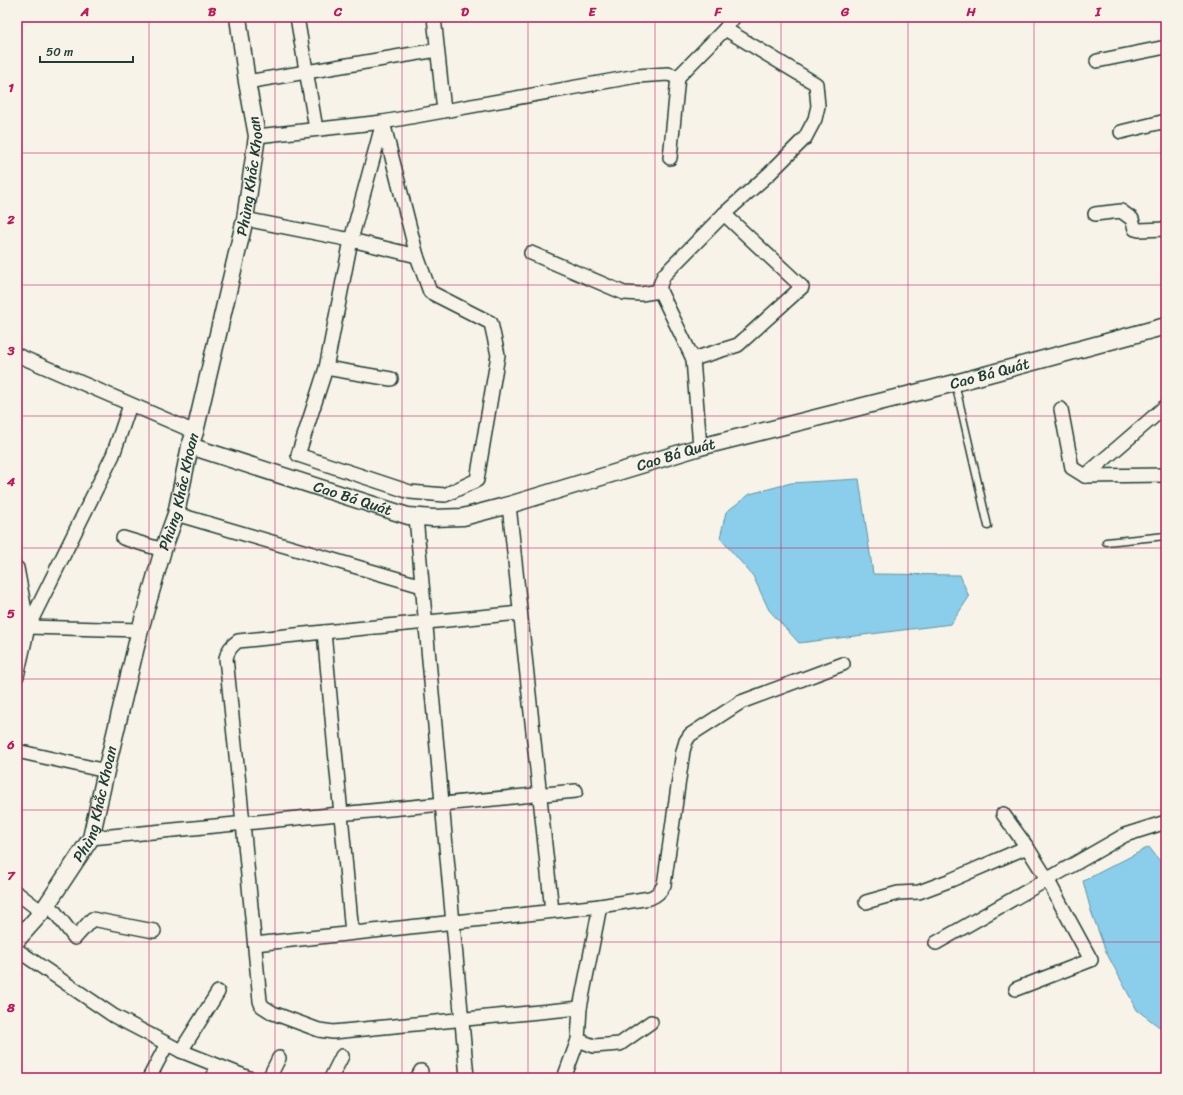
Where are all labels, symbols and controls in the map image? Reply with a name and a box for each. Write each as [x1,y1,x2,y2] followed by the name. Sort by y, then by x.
[80,0,89,23] text: A
[208,0,217,23] text: B
[333,0,343,23] text: C
[461,0,469,23] text: D
[588,0,597,23] text: E
[713,0,722,23] text: F
[840,0,850,23] text: G
[965,0,976,23] text: H
[1094,0,1102,23] text: I
[40,38,133,64] scale bar
[46,41,73,63] text: 50 m
[8,76,14,99] text: 1
[228,114,270,239] street label: Phùng Khắc Khoan
[6,208,15,231] text: 2
[6,339,15,362] text: 3
[947,350,1033,397] street label: Cao Bá Quát
[151,429,207,554] street label: Phùng Khắc Khoan
[633,431,719,479] street label: Cao Bá Quát
[6,470,16,493] text: 4
[310,473,396,523] street label: Cao Bá Quát
[7,602,15,625] text: 5
[6,733,15,756] text: 6
[65,743,125,867] street label: Phùng Khắc Khoan
[7,864,16,887] text: 7
[6,996,15,1019] text: 8

